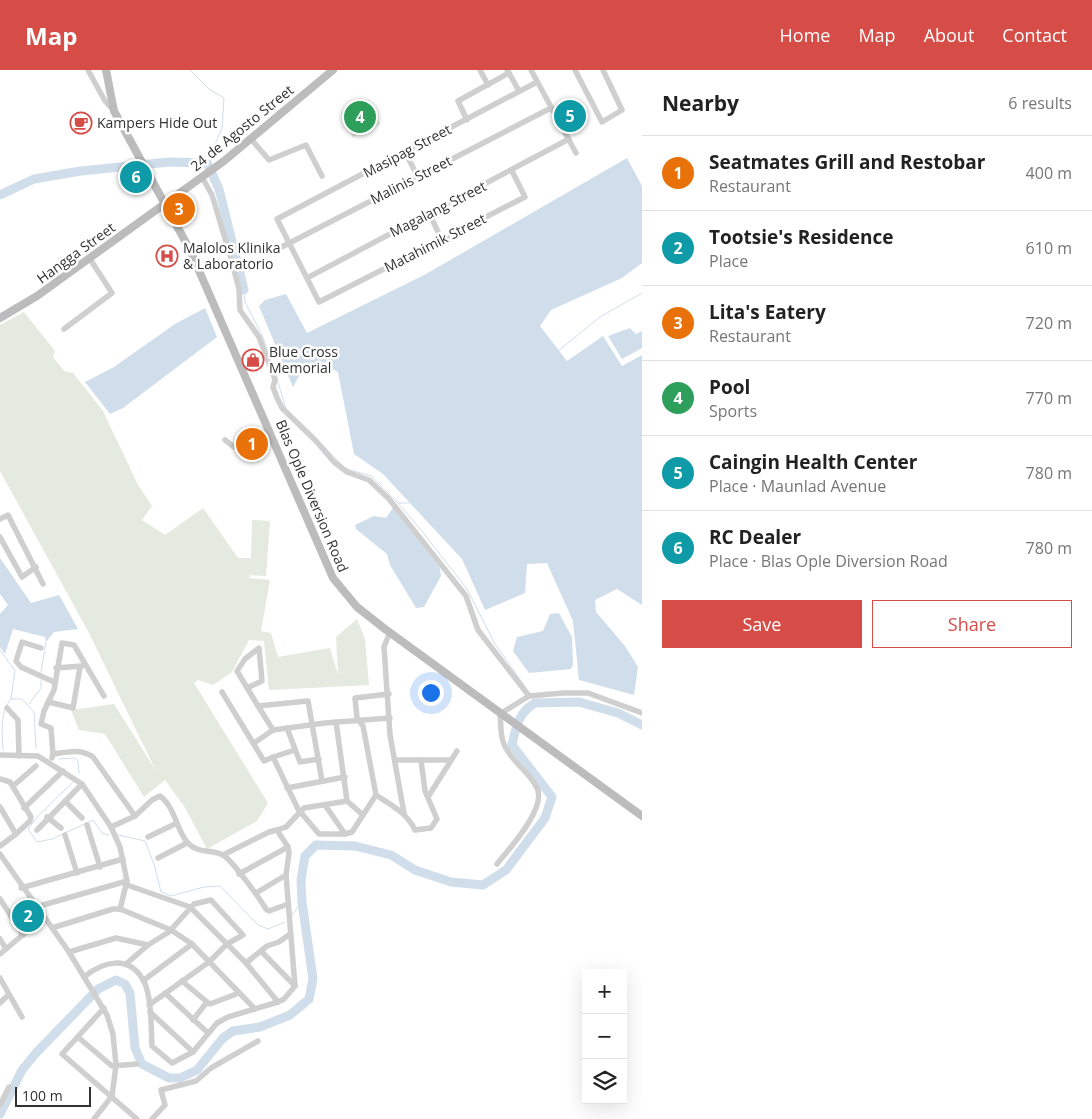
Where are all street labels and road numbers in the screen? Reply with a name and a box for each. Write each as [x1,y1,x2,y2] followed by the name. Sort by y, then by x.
[186,80,297,175] street label: 24 de Agosto Street
[359,119,454,182] street label: Masipag Street
[367,151,455,208] street label: Malinis Street
[386,176,489,241] street label: Magalang Street
[381,209,489,276] street label: Matahimik Street
[33,218,119,287] street label: Hangga Street
[272,417,353,575] street label: Blas Ople Diversion Road

